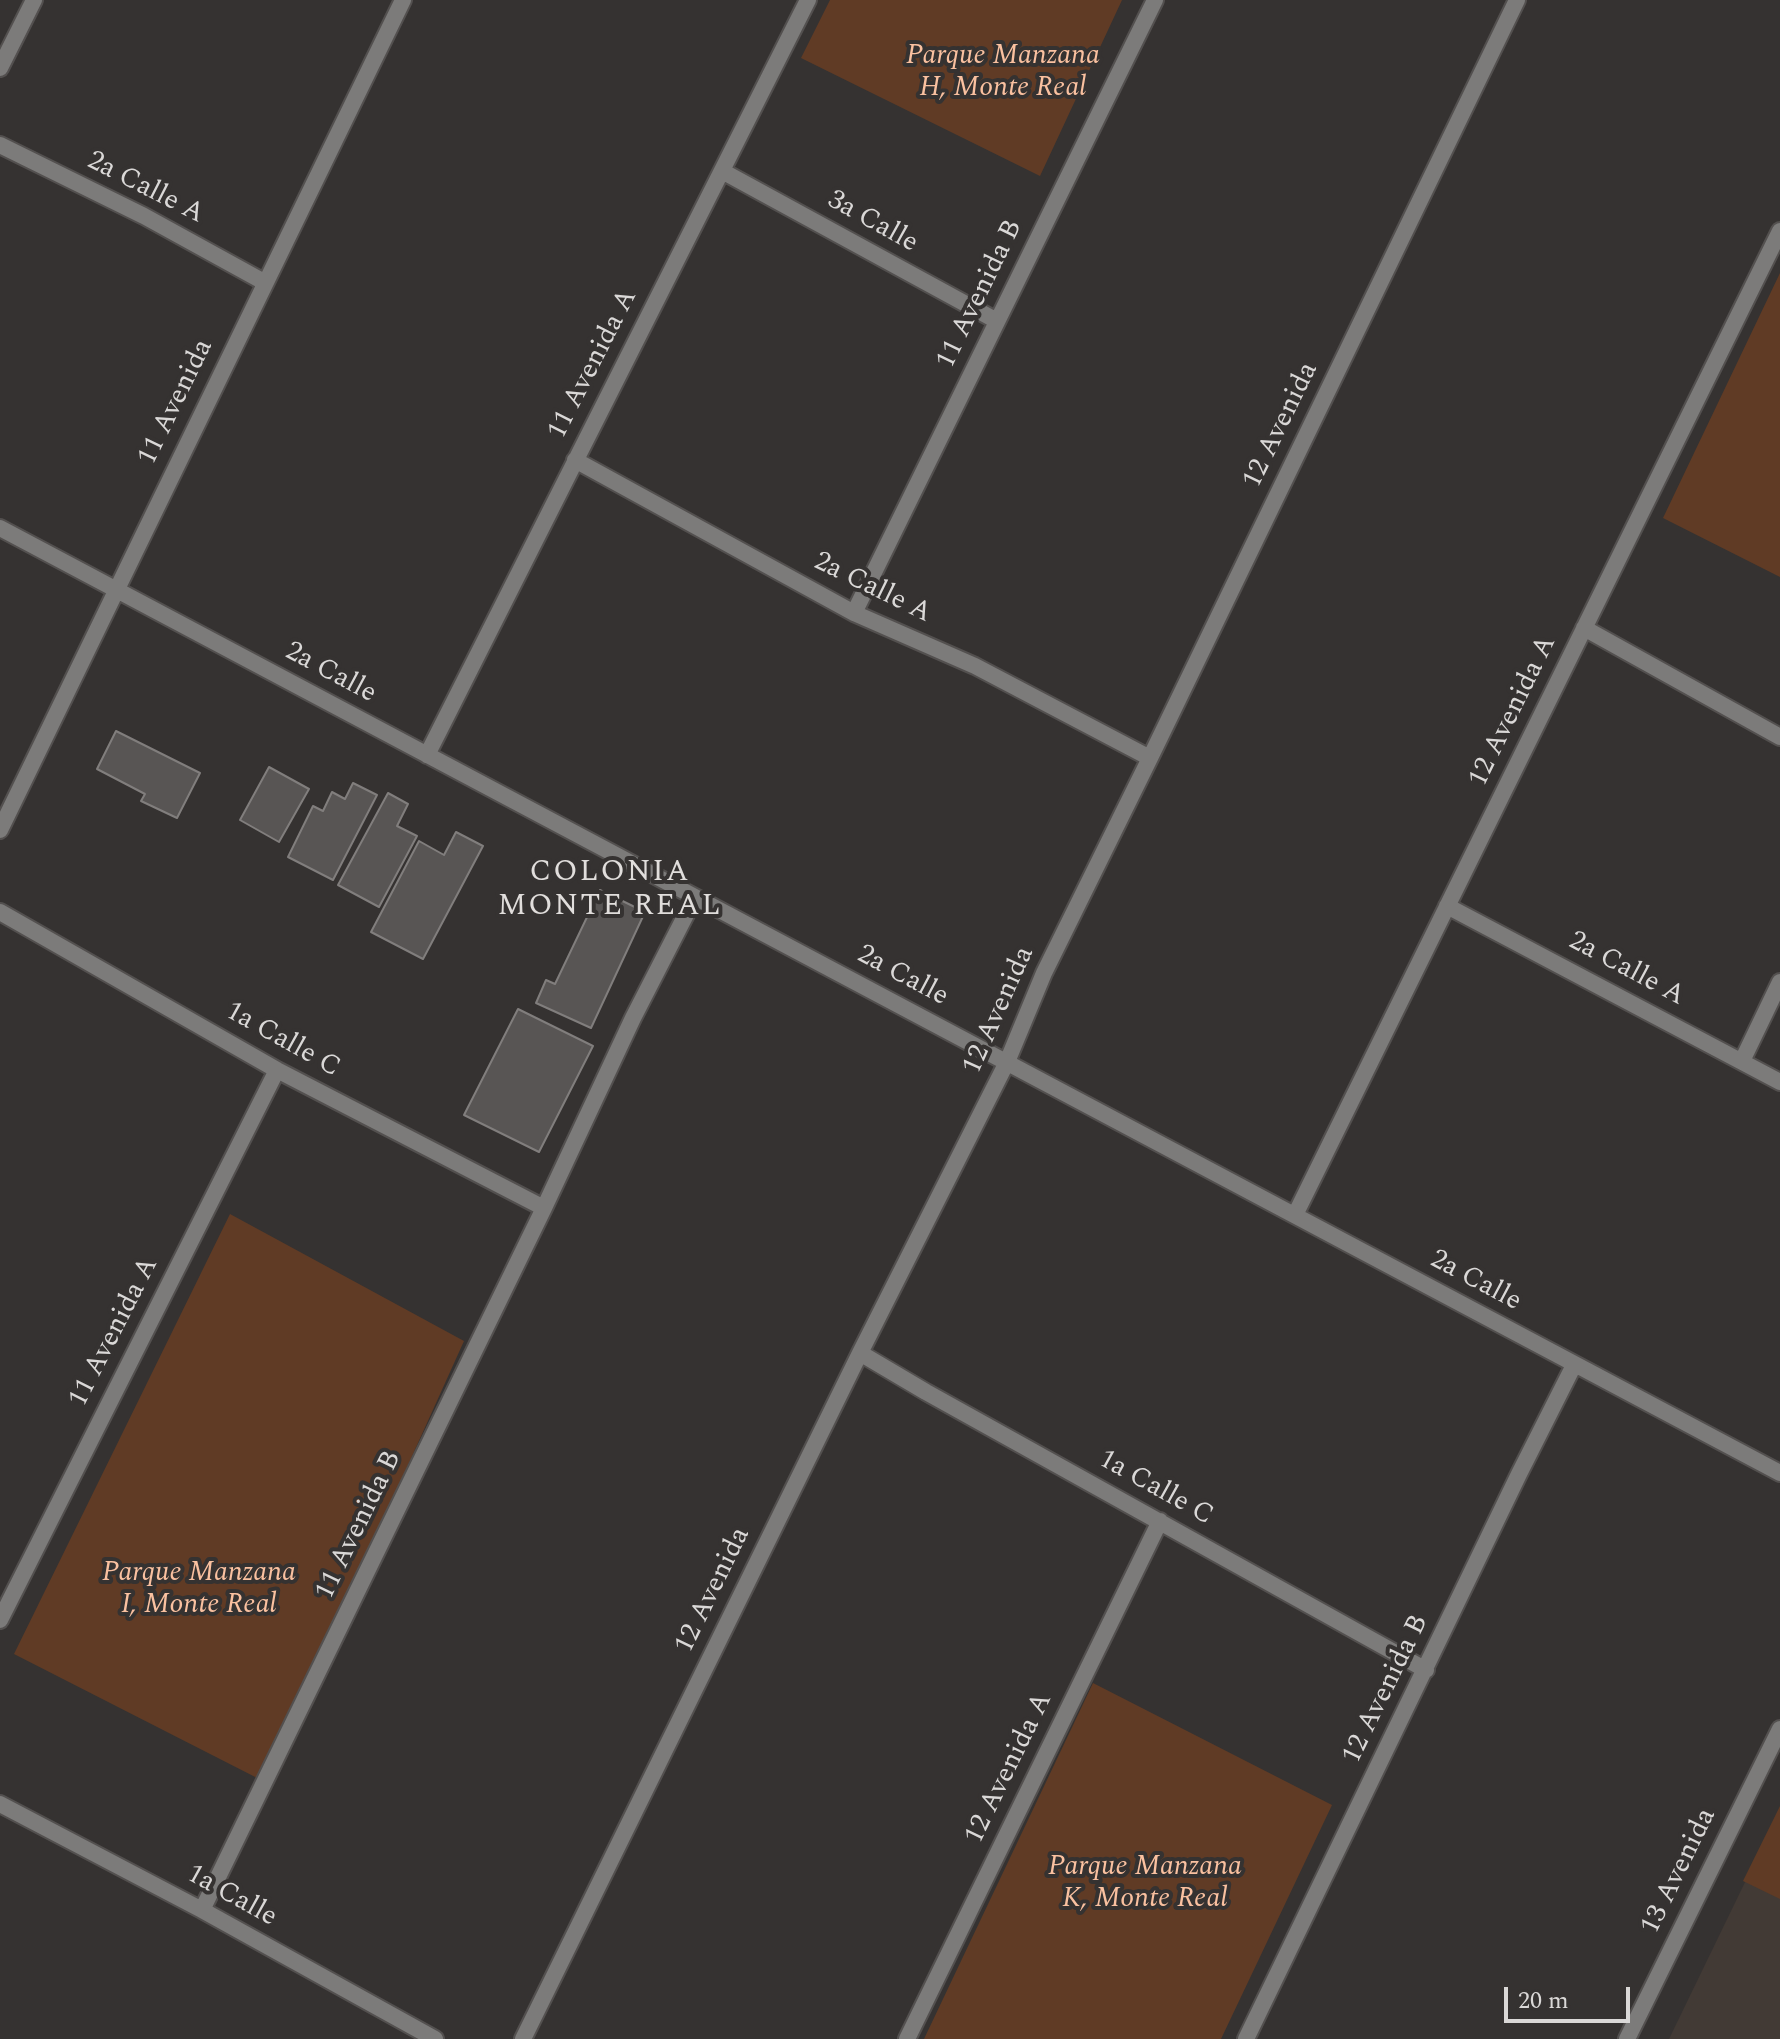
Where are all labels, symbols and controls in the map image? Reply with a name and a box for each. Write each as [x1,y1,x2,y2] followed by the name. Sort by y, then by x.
[906,41,1100,107] park label: Parque Manzana H, Monte Real
[81,145,209,233] street label: 2a Calle A
[821,184,923,262] street label: 3a Calle
[930,215,1032,375] street label: 11 Avenida B
[542,284,646,446] street label: 11 Avenida A
[132,334,222,472] street label: 11 Avenida
[1237,357,1327,495] street label: 12 Avenida
[808,546,936,632] street label: 2a Calle A
[1463,631,1565,793] street label: 12 Avenida A
[279,636,381,712] street label: 2a Calle
[498,856,722,926] district label: COLONIA MONTE REAL
[1562,925,1690,1015] street label: 2a Calle A
[851,939,953,1015] street label: 2a Calle
[957,942,1043,1080] street label: 12 Avenida
[219,996,345,1086] street label: 1a Calle C
[1424,1244,1526,1320] street label: 2a Calle
[63,1252,167,1414] street label: 11 Avenida A
[1092,1444,1218,1534] street label: 1a Calle C
[309,1446,411,1606] street label: 11 Avenida B
[669,1522,759,1660] street label: 12 Avenida
[102,1558,296,1624] park label: Parque Manzana I, Monte Real
[1336,1610,1438,1770] street label: 12 Avenida B
[959,1688,1061,1850] street label: 12 Avenida A
[1635,1803,1725,1941] street label: 13 Avenida
[1048,1852,1242,1918] park label: Parque Manzana K, Monte Real
[180,1858,282,1936] street label: 1a Calle
[1508,1971,1634,2021] scale bar
[1518,1983,1569,2019] text: 20 m

